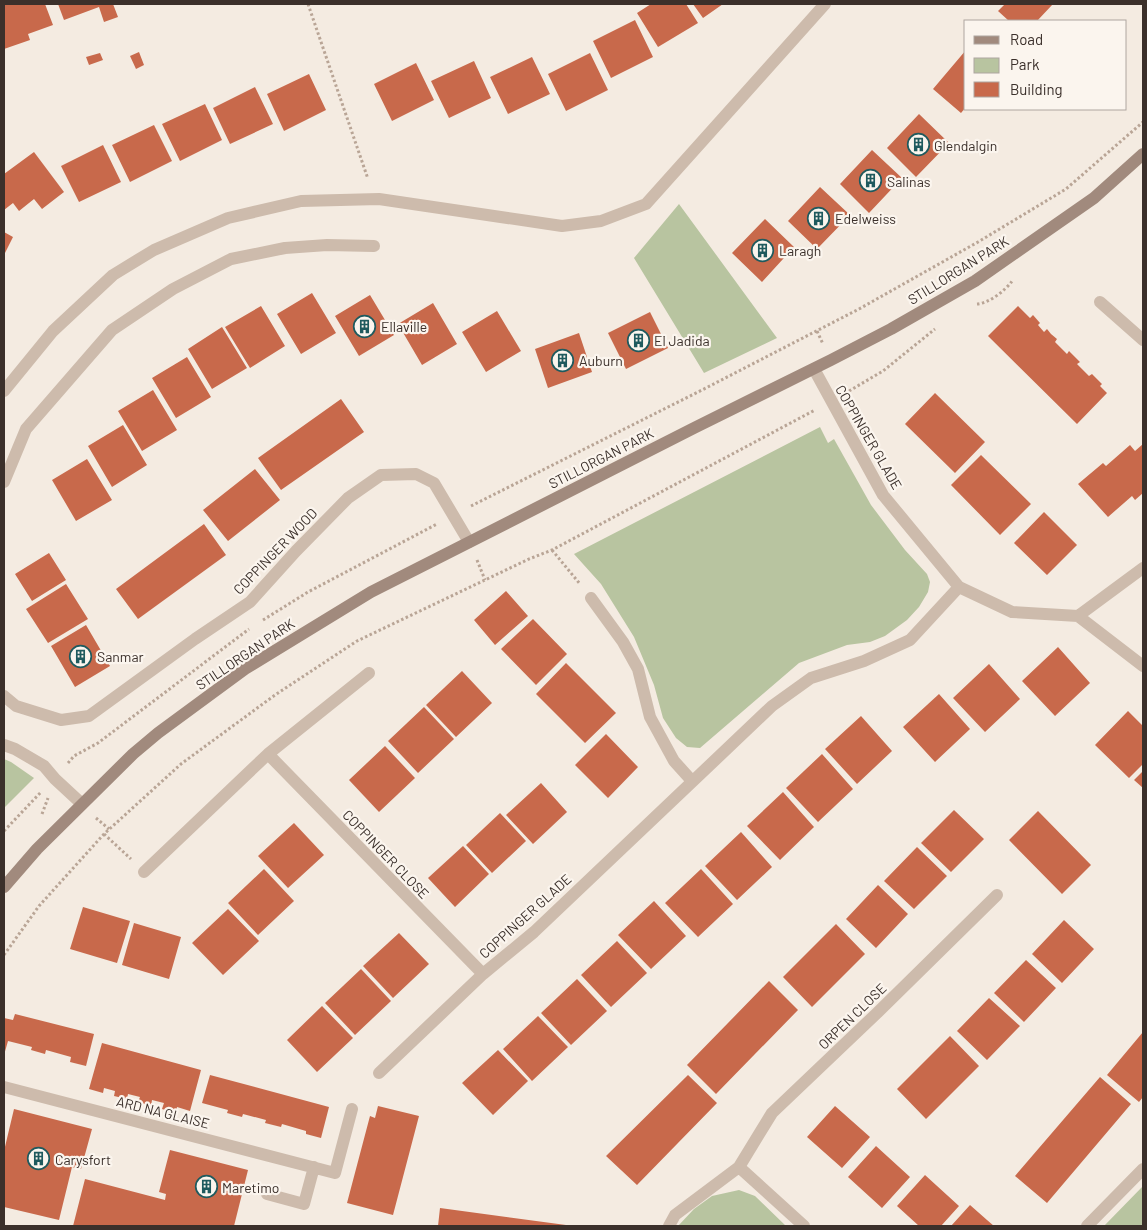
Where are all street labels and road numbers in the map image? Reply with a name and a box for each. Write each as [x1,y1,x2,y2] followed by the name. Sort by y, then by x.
[905,232,1012,308] street label: STILLORGAN PARK
[832,382,906,492] street label: COPPINGER GLADE
[546,424,657,492] street label: STILLORGAN PARK
[230,504,320,598] street label: COPPINGER WOOD
[192,614,298,693] street label: STILLORGAN PARK
[339,806,433,902] street label: COPPINGER CLOSE
[475,870,575,962] street label: COPPINGER GLADE
[814,979,890,1053] street label: ORPEN CLOSE
[115,1092,211,1132] street label: ARD NA GLAISE

